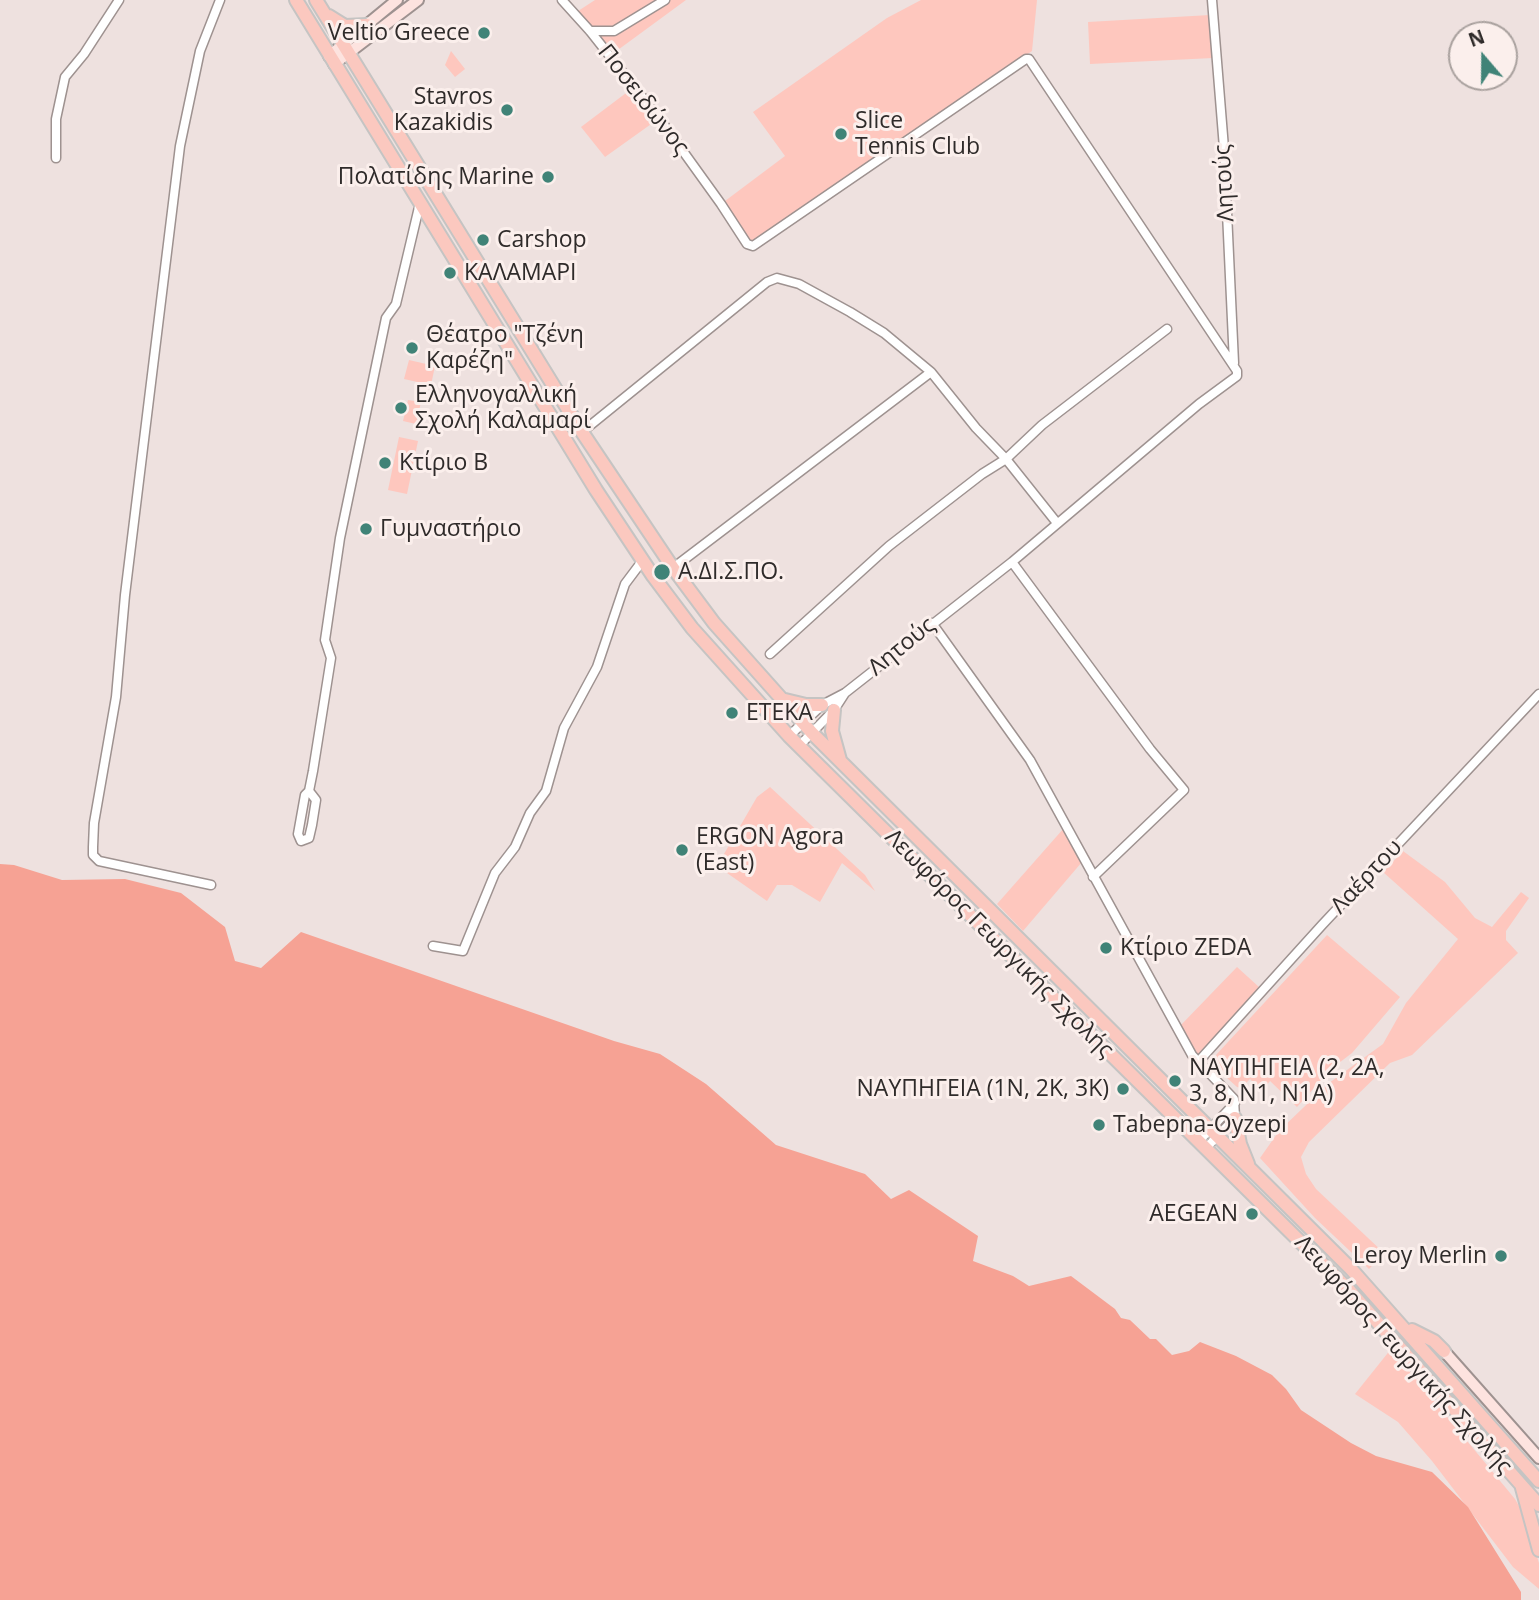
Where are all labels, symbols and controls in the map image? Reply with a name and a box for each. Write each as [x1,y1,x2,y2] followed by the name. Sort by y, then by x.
[328,19,470,47] place label: Veltio Greece
[1448,21,1518,91] north arrow
[1465,23,1488,53] text: N
[476,25,492,41] marker: Veltio Greece
[591,39,695,161] street label: Ποσειδώνος
[394,83,493,137] place label: Stavros Kazakidis
[499,102,515,118] marker: Stavros Kazakidis
[855,107,980,161] place label: Slice Tennis Club
[833,126,849,142] marker: Slice Tennis Club
[1209,143,1241,223] street label: Λητούς
[338,163,534,191] place label: Πολατίδης Marine
[540,169,556,185] marker: Πολατίδης Marine
[497,226,587,254] place label: Carshop
[475,232,491,248] marker: Carshop
[464,259,577,287] place label: ΚΑΛΑΜΑΡΙ
[442,265,458,281] marker: ΚΑΛΑΜΑΡΙ
[426,321,584,375] place label: Θέατρο "Τζένη Καρέζη"
[404,340,420,356] marker: Θέατρο "Τζένη Καρέζη"
[415,381,591,435] place label: Ελληνογαλλική Σχολή Καλαμαρί
[393,400,409,416] marker: Ελληνογαλλική Σχολή Καλαμαρί
[399,449,488,477] place label: Κτίριο Β
[377,455,393,471] marker: Κτίριο Β
[380,515,521,543] place label: Γυμναστήριο
[358,521,374,537] marker: Γυμναστήριο
[678,558,784,586] place label: Α.ΔΙ.Σ.ΠΟ.
[652,562,672,582] marker: Α.ΔΙ.Σ.ΠΟ.
[863,612,941,682] street label: Λητούς
[746,699,813,727] place label: ΕΤΕΚΑ
[724,705,740,721] marker: ΕΤΕΚΑ
[696,823,844,877] place label: ERGON Agora (East)
[879,824,1119,1064] street label: Λεωφόρος Γεωργικής Σχολής
[1326,834,1408,920] street label: Λαέρτου
[674,842,690,858] marker: ERGON Agora (East)
[1120,934,1251,962] place label: Κτίριο ZEDA
[1098,940,1114,956] marker: Κτίριο ZEDA
[1189,1054,1385,1108] place label: ΝΑΥΠΗΓΕΙΑ (2, 2Α, 3, 8, Ν1, Ν1Α)
[1167,1073,1183,1089] marker: ΝΑΥΠΗΓΕΙΑ (2, 2Α, 3, 8, Ν1, Ν1Α)
[857,1075,1109,1103] place label: ΝΑΥΠΗΓΕΙΑ (1Ν, 2Κ, 3Κ)
[1115,1081,1131,1097] marker: ΝΑΥΠΗΓΕΙΑ (1Ν, 2Κ, 3Κ)
[1113,1111,1287,1139] place label: Tabepna-Oyzepi
[1091,1117,1107,1133] marker: Tabepna-Oyzepi
[1149,1200,1238,1228] place label: AEGEAN
[1244,1206,1260,1222] marker: AEGEAN
[1288,1230,1518,1480] street label: Λεωφόρος Γεωργικής Σχολής
[1353,1242,1487,1270] place label: Leroy Merlin
[1493,1248,1509,1264] marker: Leroy Merlin

